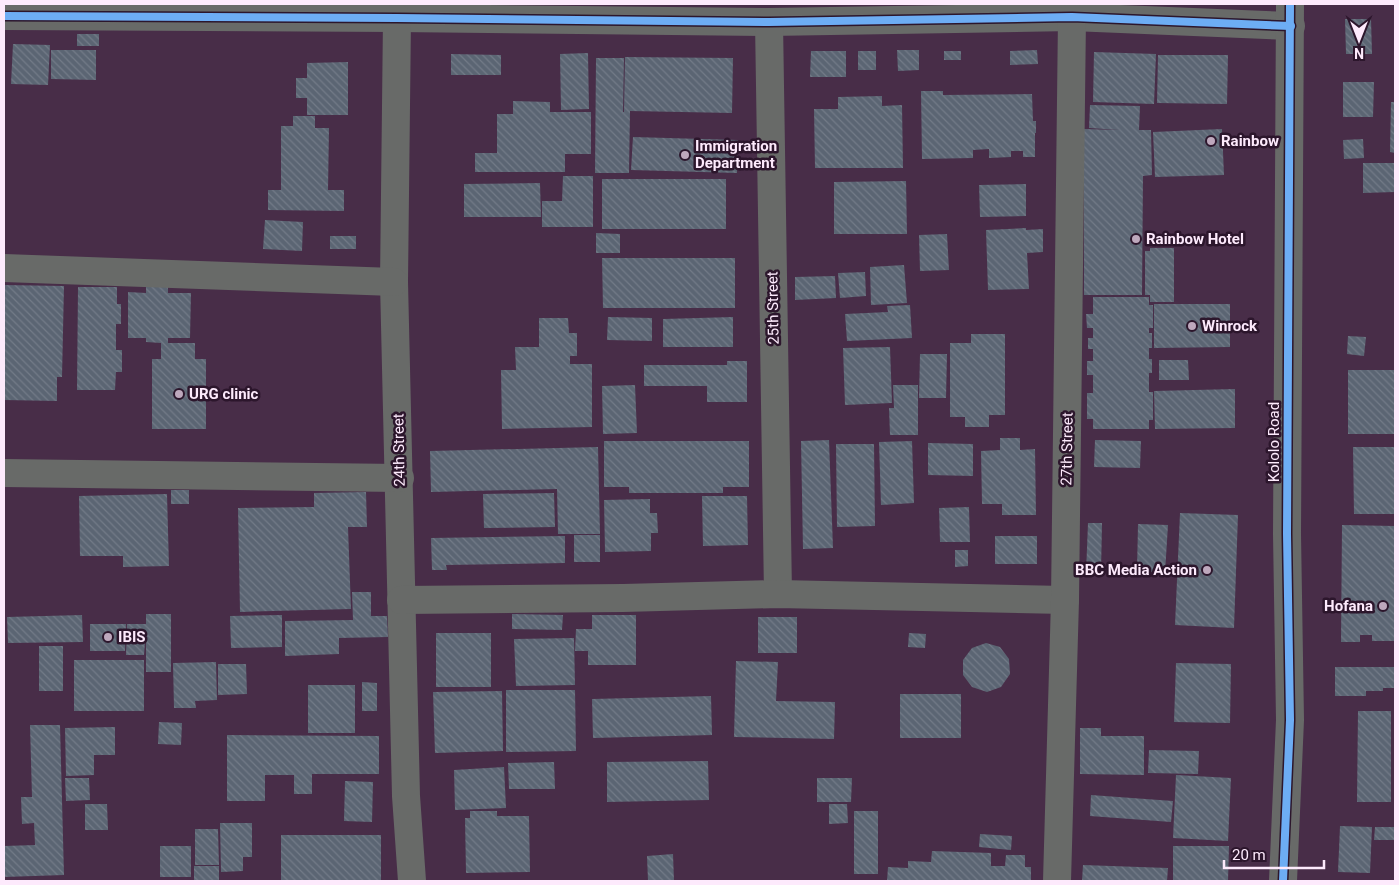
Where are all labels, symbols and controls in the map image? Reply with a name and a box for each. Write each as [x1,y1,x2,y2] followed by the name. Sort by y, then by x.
[1334,15,1384,65] north arrow
[1354,45,1364,61] text: N
[1221,132,1279,150] place label: Rainbow
[1205,135,1217,147] marker: Rainbow
[695,137,777,172] place label: Immigration Department
[679,149,691,161] marker: Immigration Department
[1146,230,1244,248] place label: Rainbow Hotel
[1130,233,1142,245] marker: Rainbow Hotel
[763,271,783,345] street label: 25th Street
[1202,317,1258,335] place label: Winrock
[1186,320,1198,332] marker: Winrock
[189,385,259,403] place label: URG clinic
[173,388,185,400] marker: URG clinic
[1265,402,1283,482] street label: Kololo Road
[1057,412,1077,486] street label: 27th Street
[389,413,409,487] street label: 24th Street
[1075,561,1197,579] place label: BBC Media Action
[1201,564,1213,576] marker: BBC Media Action
[1324,597,1373,615] place label: Hofana
[1377,600,1389,612] marker: Hofana
[118,628,146,646] place label: IBIS
[102,631,114,643] marker: IBIS
[1224,838,1324,870] scale bar
[1232,846,1266,864] text: 20 m

